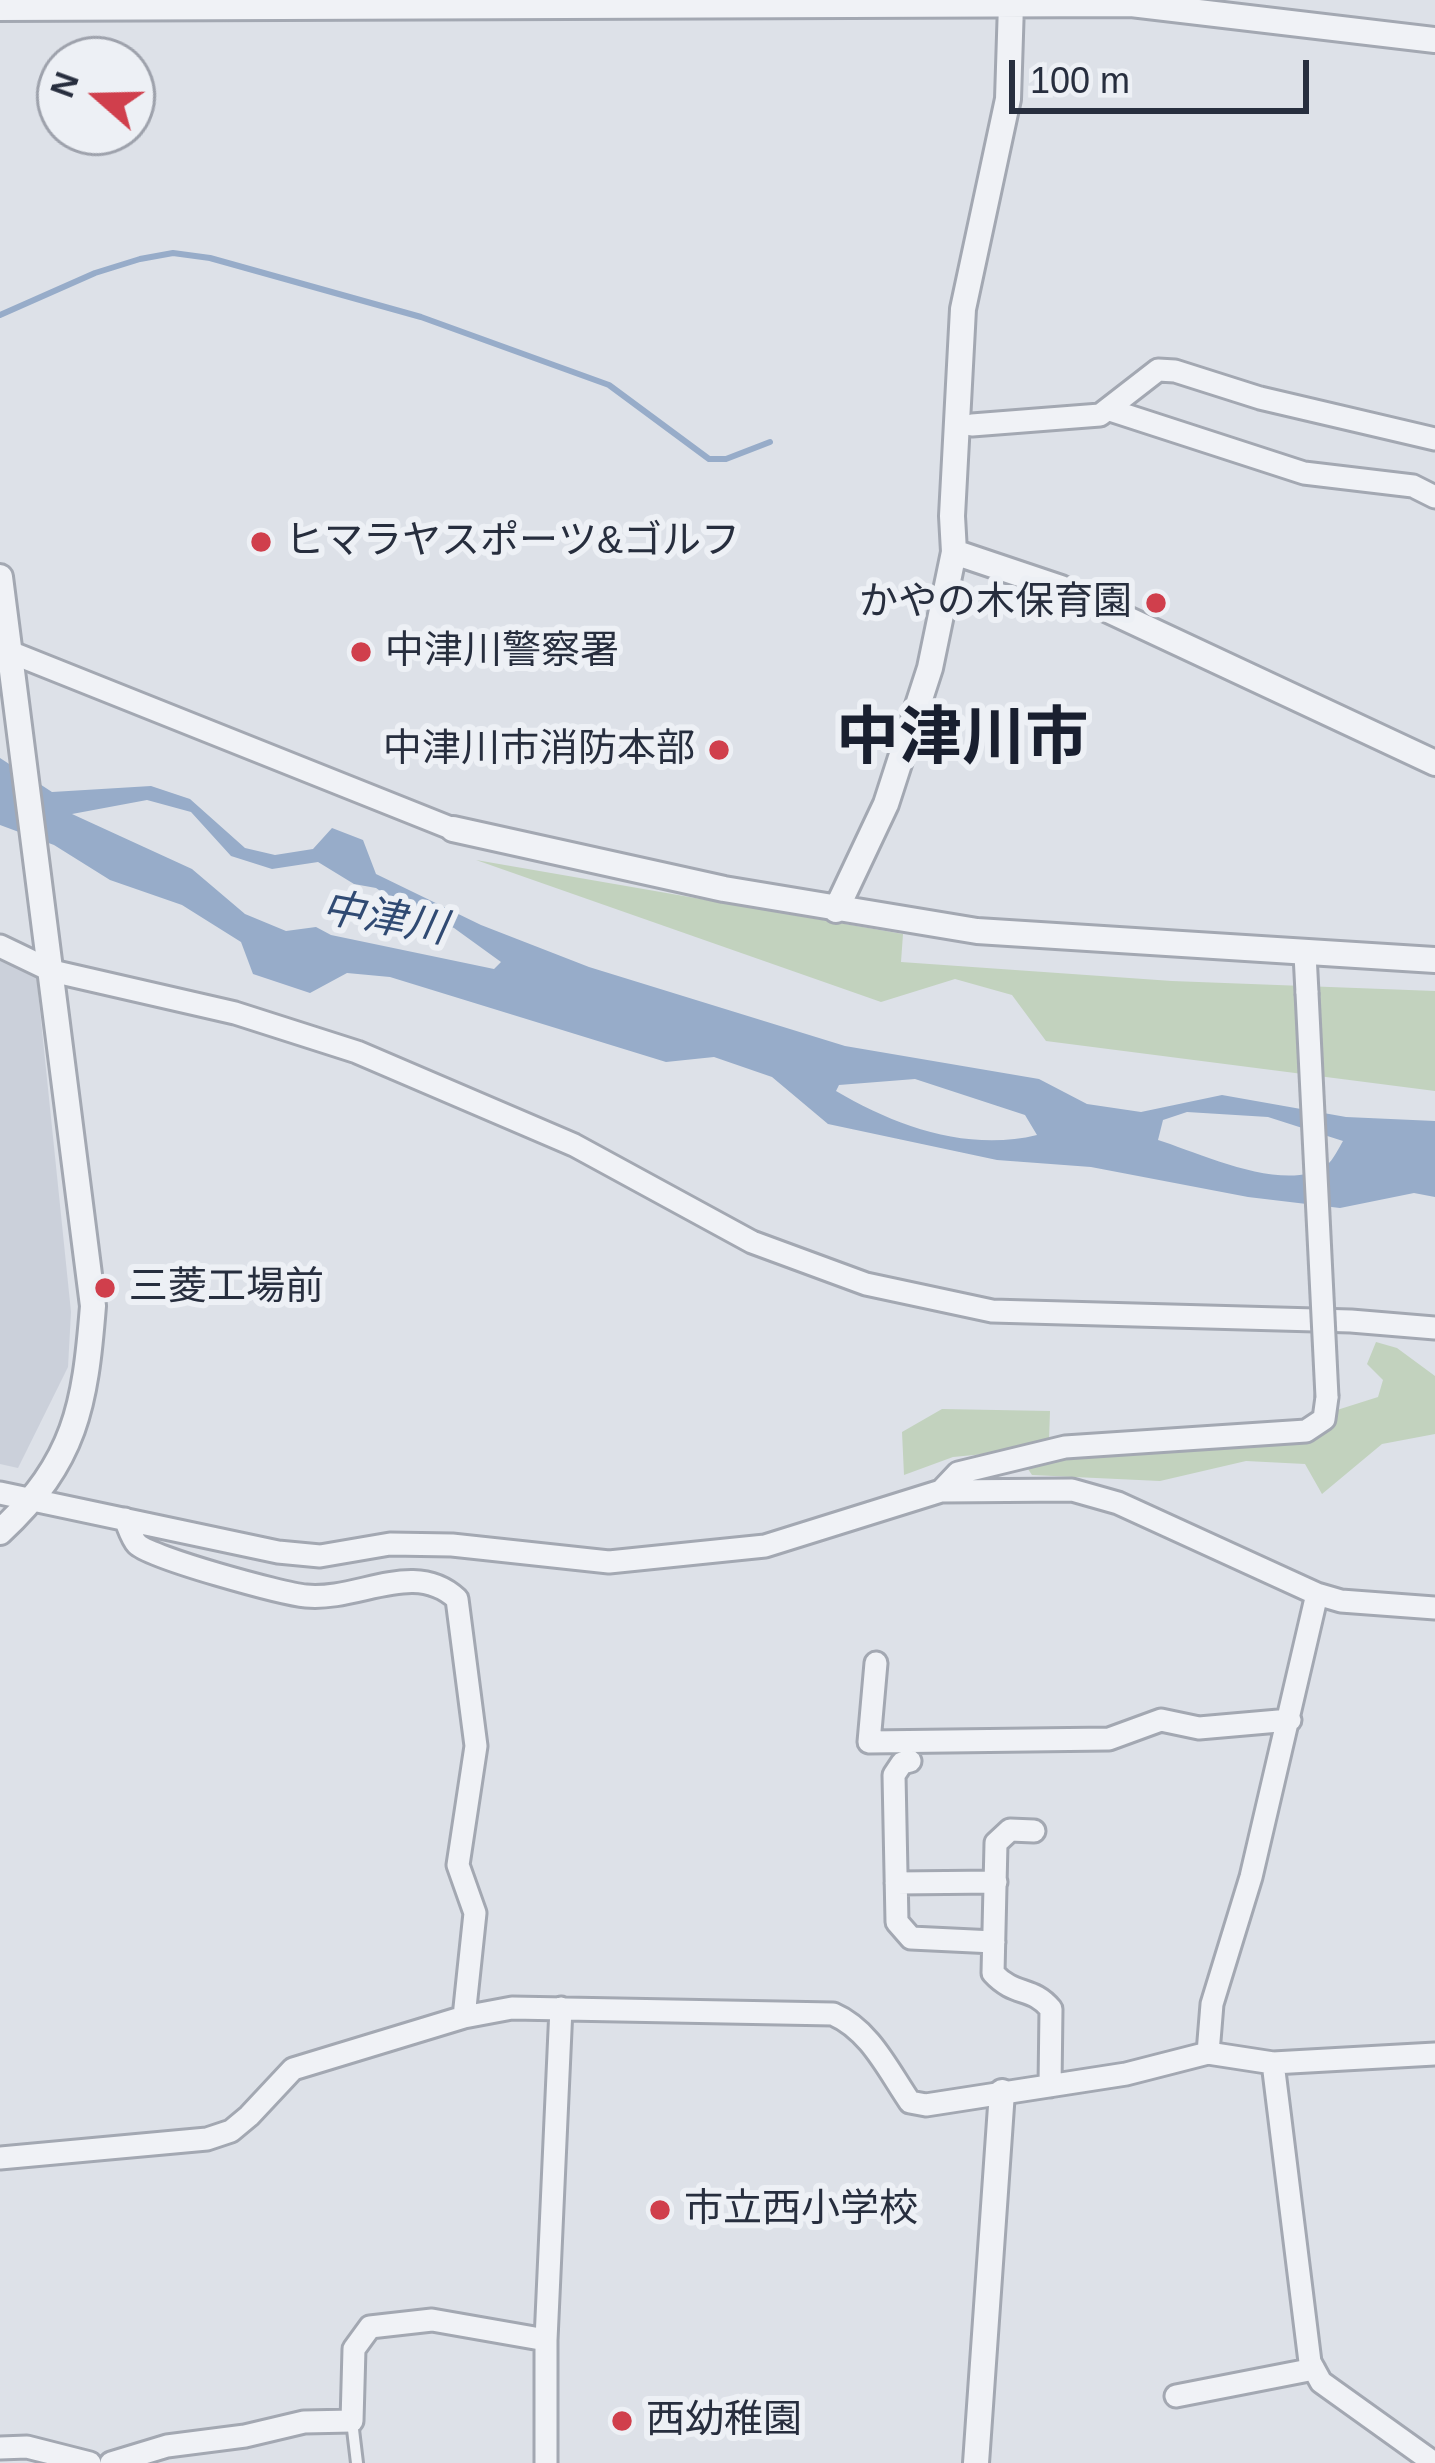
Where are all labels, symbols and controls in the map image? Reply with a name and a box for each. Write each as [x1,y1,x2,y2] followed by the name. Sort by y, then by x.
[36,36,156,156] north arrow
[1015,36,1315,110] scale bar
[1030,60,1130,101] text: 100 m
[43,67,86,102] text: N
[285,519,740,565] place label: ヒマラヤスポーツ&ゴルフ
[248,529,274,555] marker: ヒマラヤスポーツ&ゴルフ
[859,580,1132,626] place label: かやの木保育園
[1143,590,1169,616] marker: かやの木保育園
[385,629,619,675] place label: 中津川警察署
[348,639,374,665] marker: 中津川警察署
[836,703,1088,779] district label: 中津川市
[383,727,695,773] place label: 中津川市消防本部
[706,737,732,763] marker: 中津川市消防本部
[318,884,450,956] water label: 中津川
[129,1265,324,1311] place label: 三菱工場前
[92,1275,118,1301] marker: 三菱工場前
[684,2187,918,2233] place label: 市立西小学校
[647,2197,673,2223] marker: 市立西小学校
[646,2398,802,2444] place label: 西幼稚園
[609,2408,635,2434] marker: 西幼稚園

